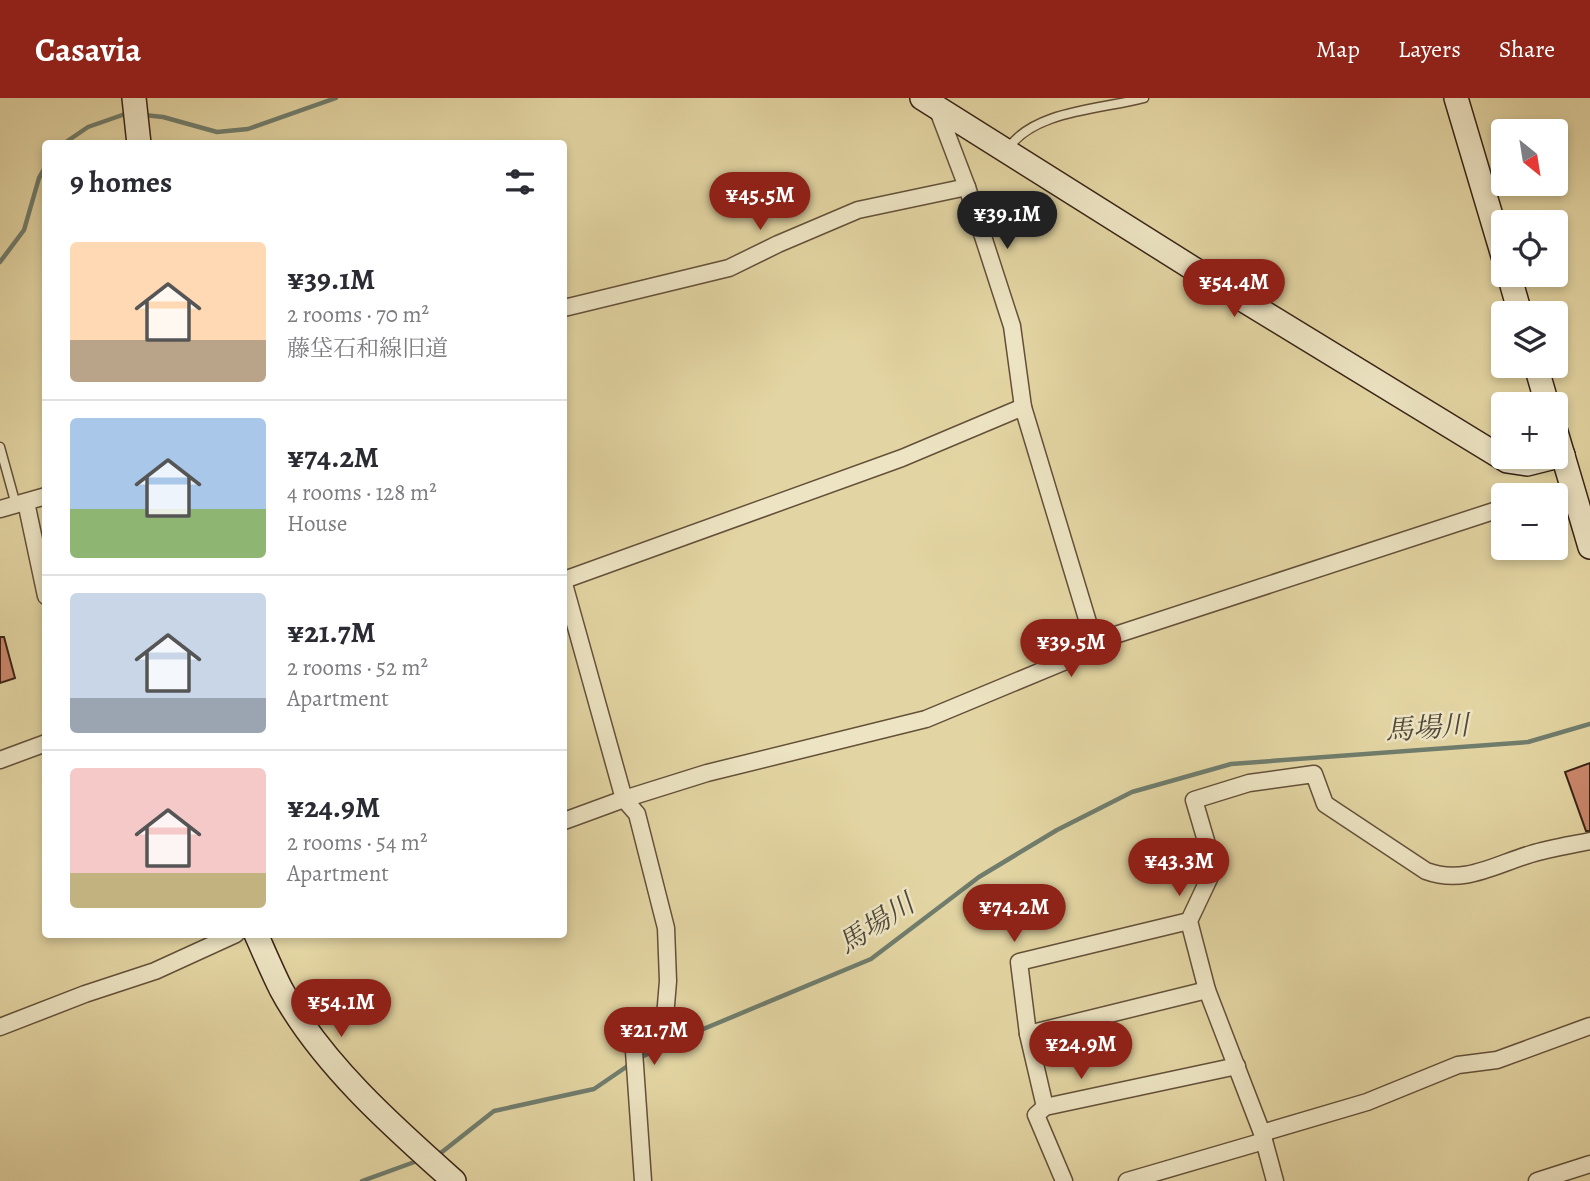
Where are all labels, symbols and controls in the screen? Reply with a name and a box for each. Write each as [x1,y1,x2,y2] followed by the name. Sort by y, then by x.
[35,27,141,72] text: Casavia
[1316,33,1360,65] text: Map
[1398,33,1461,65] text: Layers
[1499,33,1555,65] text: Share
[1491,119,1568,196] north arrow
[1491,119,1568,560] map controls
[70,162,172,202] text: 9 homes
[501,163,539,201] icon: filters
[703,172,817,232] pin: ¥45.5M
[725,179,795,210] text: ¥45.5M
[950,192,1064,251] pin: ¥39.1M
[973,198,1041,229] text: ¥39.1M
[1491,210,1568,287] button: locate
[287,259,375,299] text: ¥39.1M
[1177,260,1291,319] pin: ¥54.4M
[1199,266,1269,297] text: ¥54.4M
[126,270,210,354] icon: home
[287,299,429,330] text: 2 rooms · 70 m²
[1491,301,1568,378] button: layers
[287,333,448,364] text: 藤垈石和線旧道
[1491,392,1568,469] button: +
[287,437,379,477] text: ¥74.2M
[126,446,210,530] icon: home
[287,477,437,508] text: 4 rooms · 128 m²
[1491,483,1568,560] button: −
[287,508,347,539] text: House
[287,612,376,652] text: ¥21.7M
[1014,620,1128,679] pin: ¥39.5M
[126,621,210,705] icon: home
[1036,626,1106,657] text: ¥39.5M
[287,652,428,683] text: 2 rooms · 52 m²
[287,683,389,714] text: Apartment
[1384,706,1473,750] water label: 馬場川
[287,787,380,827] text: ¥24.9M
[126,796,210,880] icon: home
[287,827,428,858] text: 2 rooms · 54 m²
[1122,838,1236,898] pin: ¥43.3M
[1144,845,1214,876] text: ¥43.3M
[287,858,389,889] text: Apartment
[830,884,924,963] water label: 馬場川
[957,884,1071,944] pin: ¥74.2M
[979,891,1049,922] text: ¥74.2M
[284,979,398,1039] pin: ¥54.1M
[307,986,375,1017] text: ¥54.1M
[597,1007,711,1067] pin: ¥21.7M
[620,1014,688,1045] text: ¥21.7M
[1024,1021,1138,1081] pin: ¥24.9M
[1045,1028,1117,1059] text: ¥24.9M

